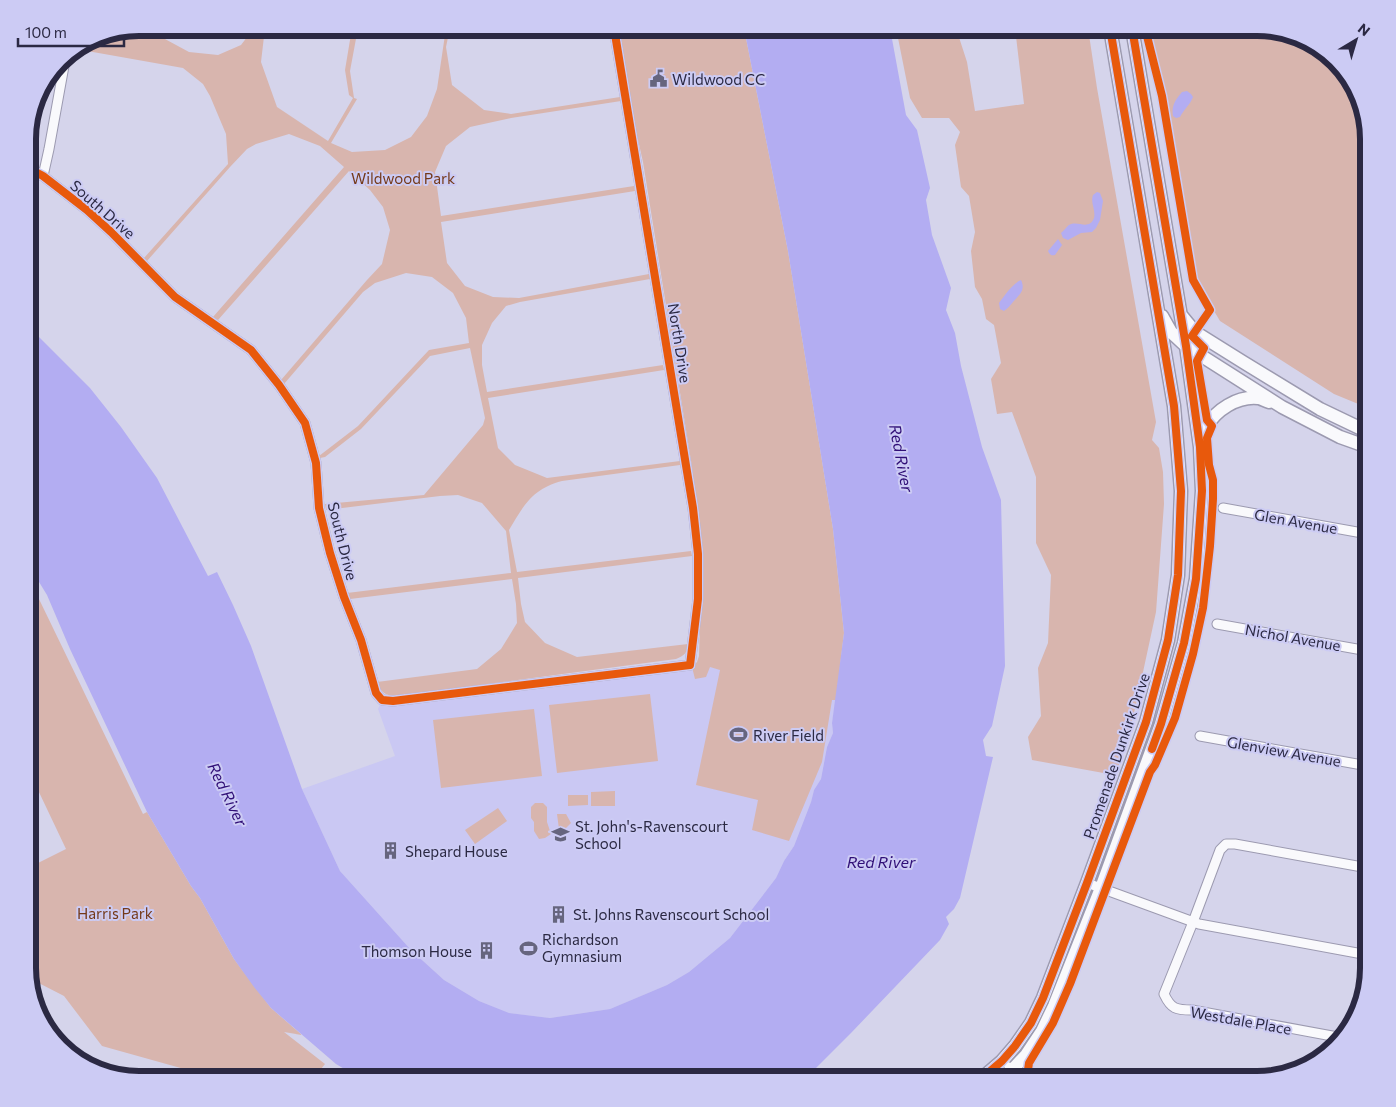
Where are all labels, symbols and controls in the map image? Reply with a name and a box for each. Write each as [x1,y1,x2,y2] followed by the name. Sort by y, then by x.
[18,15,124,47] scale bar
[1331,15,1381,65] north arrow
[1355,19,1374,39] text: N
[25,23,67,41] text: 100 m
[648,69,668,89] public building icon: Wildwood CC
[672,70,765,88] place label: Wildwood CC
[351,169,455,187] park label: Wildwood Park
[67,176,139,242] street label: South Drive
[665,302,695,384] street label: North Drive
[886,422,918,494] water label: Red River
[325,500,361,582] street label: South Drive
[1253,505,1339,537] street label: Glen Avenue
[1244,620,1342,654] street label: Nichol Avenue
[1079,671,1153,841] street label: Promenade Dunkirk Drive
[729,725,749,745] sports icon: River Field
[753,726,824,744] place label: River Field
[1226,732,1342,770] street label: Glenview Avenue
[204,759,252,830] water label: Red River
[575,817,728,852] place label: St. John's-Ravenscourt School
[551,825,571,845] school or university icon: St. John's-Ravenscourt School
[381,841,401,861] building icon: Shepard House
[405,842,508,860] place label: Shepard House
[847,852,916,871] water label: Red River
[77,904,153,922] park label: Harris Park
[549,904,569,924] building icon: St. Johns Ravenscourt School
[573,905,769,923] place label: St. Johns Ravenscourt School
[542,930,622,965] place label: Richardson Gymnasium
[518,938,538,958] sports icon: Richardson Gymnasium
[476,941,496,961] building icon: Thomson House
[361,942,472,960] place label: Thomson House
[1189,1002,1293,1038] street label: Westdale Place

